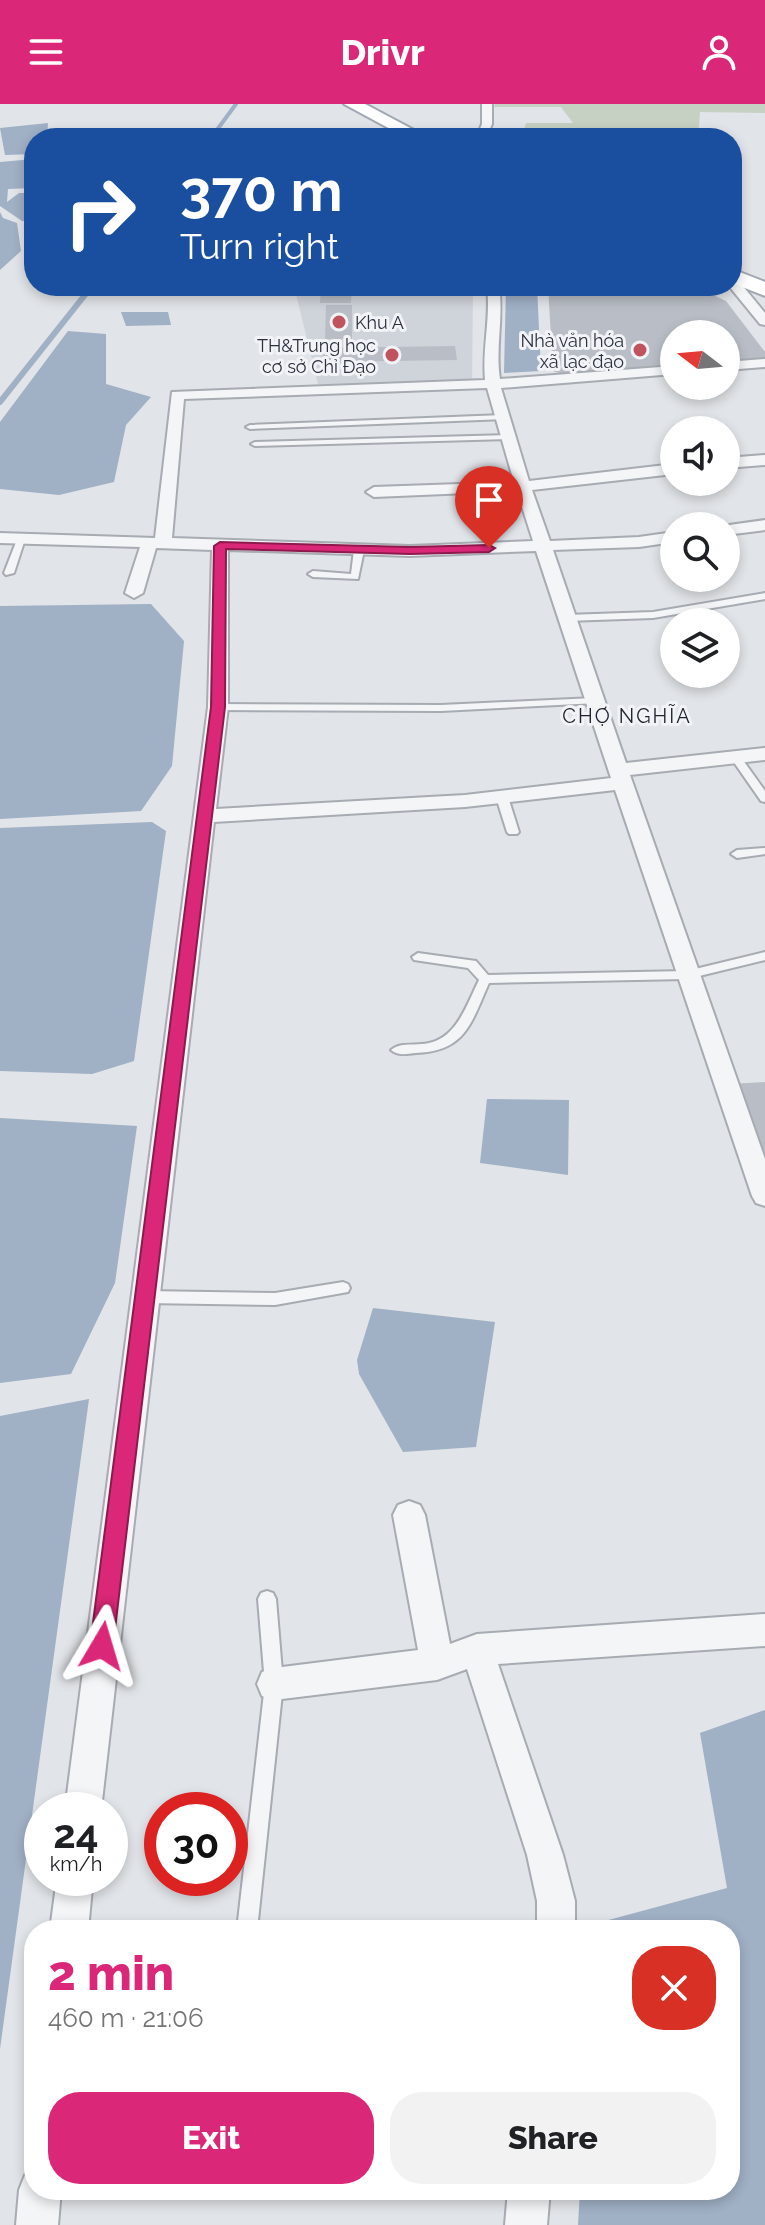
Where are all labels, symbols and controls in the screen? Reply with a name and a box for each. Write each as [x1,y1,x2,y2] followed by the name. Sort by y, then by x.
[24,30,68,74] icon: menu
[697,30,741,74] icon: person
[340,31,425,73] text: Drivr
[180,158,343,224] text: 370 m
[48,160,152,264] icon: right
[180,225,339,267] text: Turn right
[355,312,404,333] place label: Khu A
[330,313,348,331] marker: Khu A
[660,320,740,400] north arrow
[660,320,740,688] map controls
[520,330,624,372] place label: Nhà văn hóa xã lạc đạo
[257,335,376,377] place label: TH&Trung học cơ sở Chỉ Đạo
[631,341,649,359] marker: Nhà văn hóa xã lạc đạo
[383,346,401,364] marker: TH&Trung học cơ sở Chỉ Đạo
[660,416,740,496] button: sound
[455,466,523,548] pin
[467,478,511,522] icon: arrive
[660,512,740,592] button: search
[660,608,740,688] button: layers
[562,704,692,728] district label: CHỢ NGHĨA
[60,1604,144,1688] position arrow
[144,1792,248,1896] speed limit sign: 30
[53,1810,99,1857] text: 24
[50,1852,102,1876] text: km/h
[48,1945,174,2001] text: 2 min
[632,1946,716,2030] button: close
[48,2003,204,2033] text: 460 m · 21:06
[48,2092,374,2184] button: Exit
[390,2092,716,2184] button: Share

